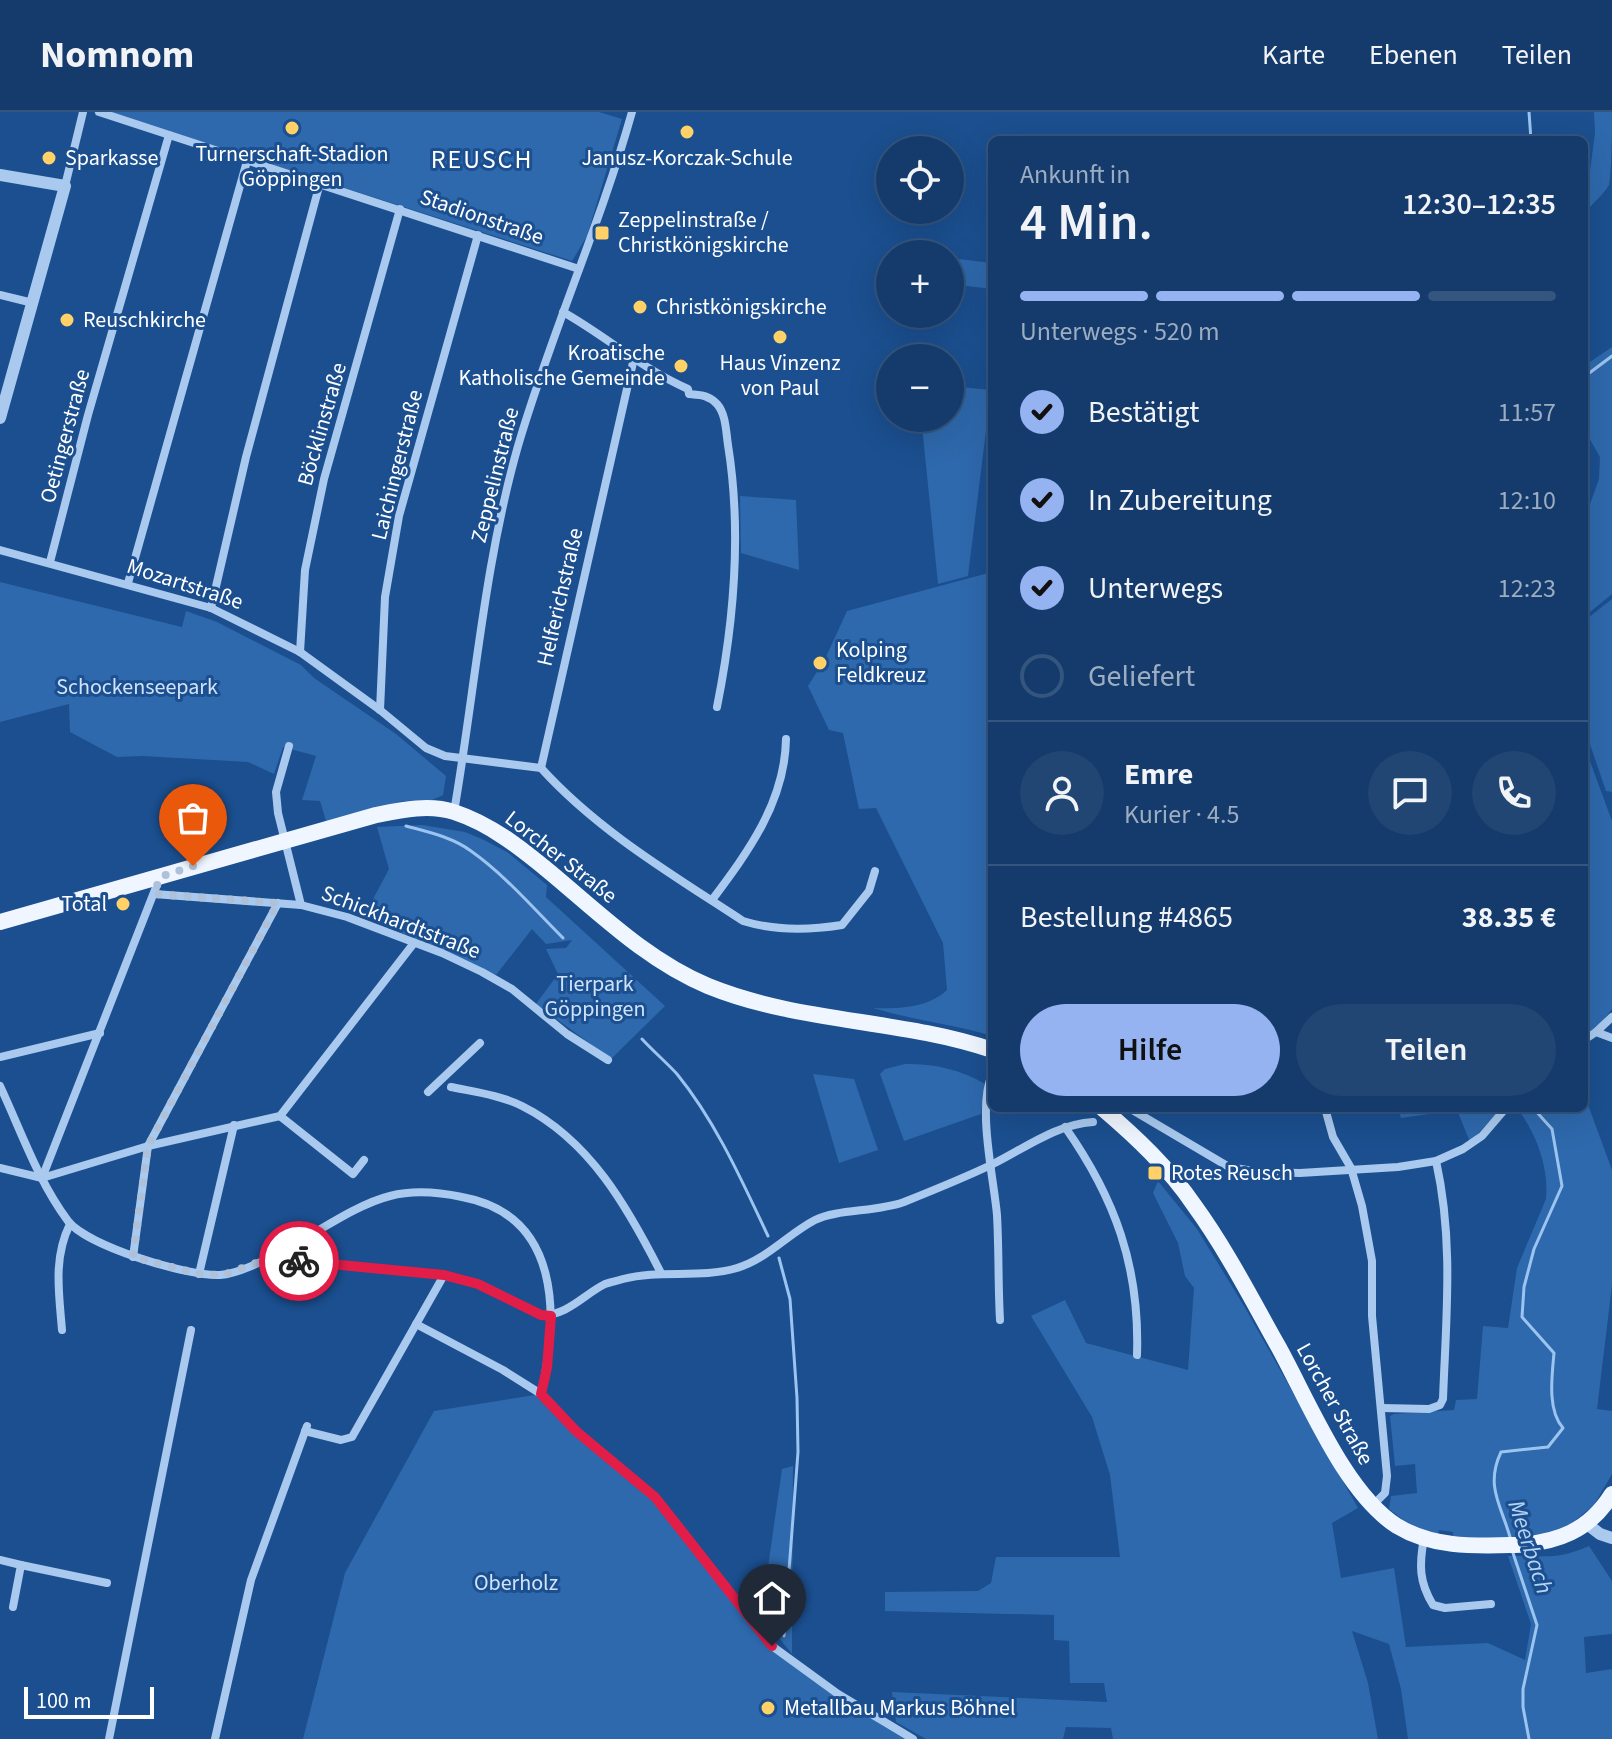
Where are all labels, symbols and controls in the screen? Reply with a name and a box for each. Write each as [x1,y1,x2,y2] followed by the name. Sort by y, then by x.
[40,28,194,82] text: Nomnom
[1262,35,1325,75] text: Karte
[1369,35,1458,75] text: Ebenen
[1502,35,1572,75] text: Teilen
[283,119,301,137] marker: Turnerschaft-Stadion Göppingen
[678,123,696,141] marker: Janusz-Korczak-Schule
[876,136,964,432] map controls
[876,136,964,224] button: locate
[196,138,389,195] place label: Turnerschaft-Stadion Göppingen
[431,141,533,178] district label: REUSCH
[65,142,159,174] place label: Sparkasse
[581,142,793,174] place label: Janusz-Korczak-Schule
[40,149,58,167] marker: Sparkasse
[1020,156,1130,193] text: Ankunft in
[416,181,548,253] street label: Stadionstraße
[1402,183,1556,226] text: 12:30–12:35
[1020,186,1153,260] text: 4 Min.
[618,204,789,261] place label: Zeppelinstraße / Christkönigskirche
[593,224,611,242] marker: Zeppelinstraße / Christkönigskirche
[876,240,964,328] button: +
[656,291,827,323] place label: Christkönigskirche
[631,298,649,316] marker: Christkönigskirche
[83,304,206,336] place label: Reuschkirche
[58,311,76,329] marker: Reuschkirche
[1020,313,1219,350] text: Unterwegs · 520 m
[771,328,789,346] marker: Haus Vinzenz von Paul
[458,337,665,394] place label: Kroatische Katholische Gemeinde
[876,344,964,432] button: −
[719,347,841,404] place label: Haus Vinzenz von Paul
[672,357,690,375] marker: Kroatische Katholische Gemeinde
[289,359,355,489] street label: Böcklinstraße
[32,365,98,507] street label: Oetingerstraße
[363,386,431,544] street label: Laichingerstraße
[1020,390,1064,434] icon: check
[1088,391,1199,434] text: Bestätigt
[1498,394,1556,431] text: 11:57
[463,404,527,546] street label: Zeppelinstraße
[1020,478,1064,522] icon: check
[1088,479,1272,522] text: In Zubereitung
[1498,482,1556,519] text: 12:10
[529,525,591,669] street label: Helferichstraße
[123,550,247,618] street label: Mozartstraße
[1020,566,1064,610] icon: check
[1088,567,1223,610] text: Unterwegs
[1498,570,1556,607] text: 12:23
[836,634,926,691] place label: Kolping Feldkreuz
[811,654,829,672] marker: Kolping Feldkreuz
[1088,655,1195,698] text: Geliefert
[56,671,218,703] park label: Schockenseepark
[1020,751,1104,835] button: person
[1368,751,1452,835] button: chat
[1472,751,1556,835] button: phone
[1124,753,1193,796] text: Emre
[159,784,227,866] pin
[171,796,215,840] icon: bag
[1124,796,1239,833] text: Kurier · 4.5
[498,803,624,911] street label: Lorcher Straße
[317,877,485,967] street label: Schickhardtstraße
[61,888,107,920] place label: Total
[114,895,132,913] marker: Total
[1020,896,1233,939] text: Bestellung #4865
[1462,896,1556,939] text: 38.35 €
[544,968,646,1025] park label: Tierpark Göppingen
[1020,1004,1280,1096] button: Hilfe
[1296,1004,1556,1096] button: Teilen
[1171,1157,1293,1189] place label: Rotes Reusch
[1146,1164,1164,1182] marker: Rotes Reusch
[259,1221,339,1301] courier
[277,1239,321,1283] icon: bike
[1288,1337,1382,1471] street label: Lorcher Straße
[1498,1496,1562,1598] water label: Meerbach
[738,1564,806,1646] pin
[474,1567,558,1599] park label: Oberholz
[750,1576,794,1620] icon: home
[24,1683,154,1719] scale bar
[36,1685,91,1717] text: 100 m
[784,1692,1016,1724] place label: Metallbau Markus Böhnel
[759,1699,777,1717] marker: Metallbau Markus Böhnel

